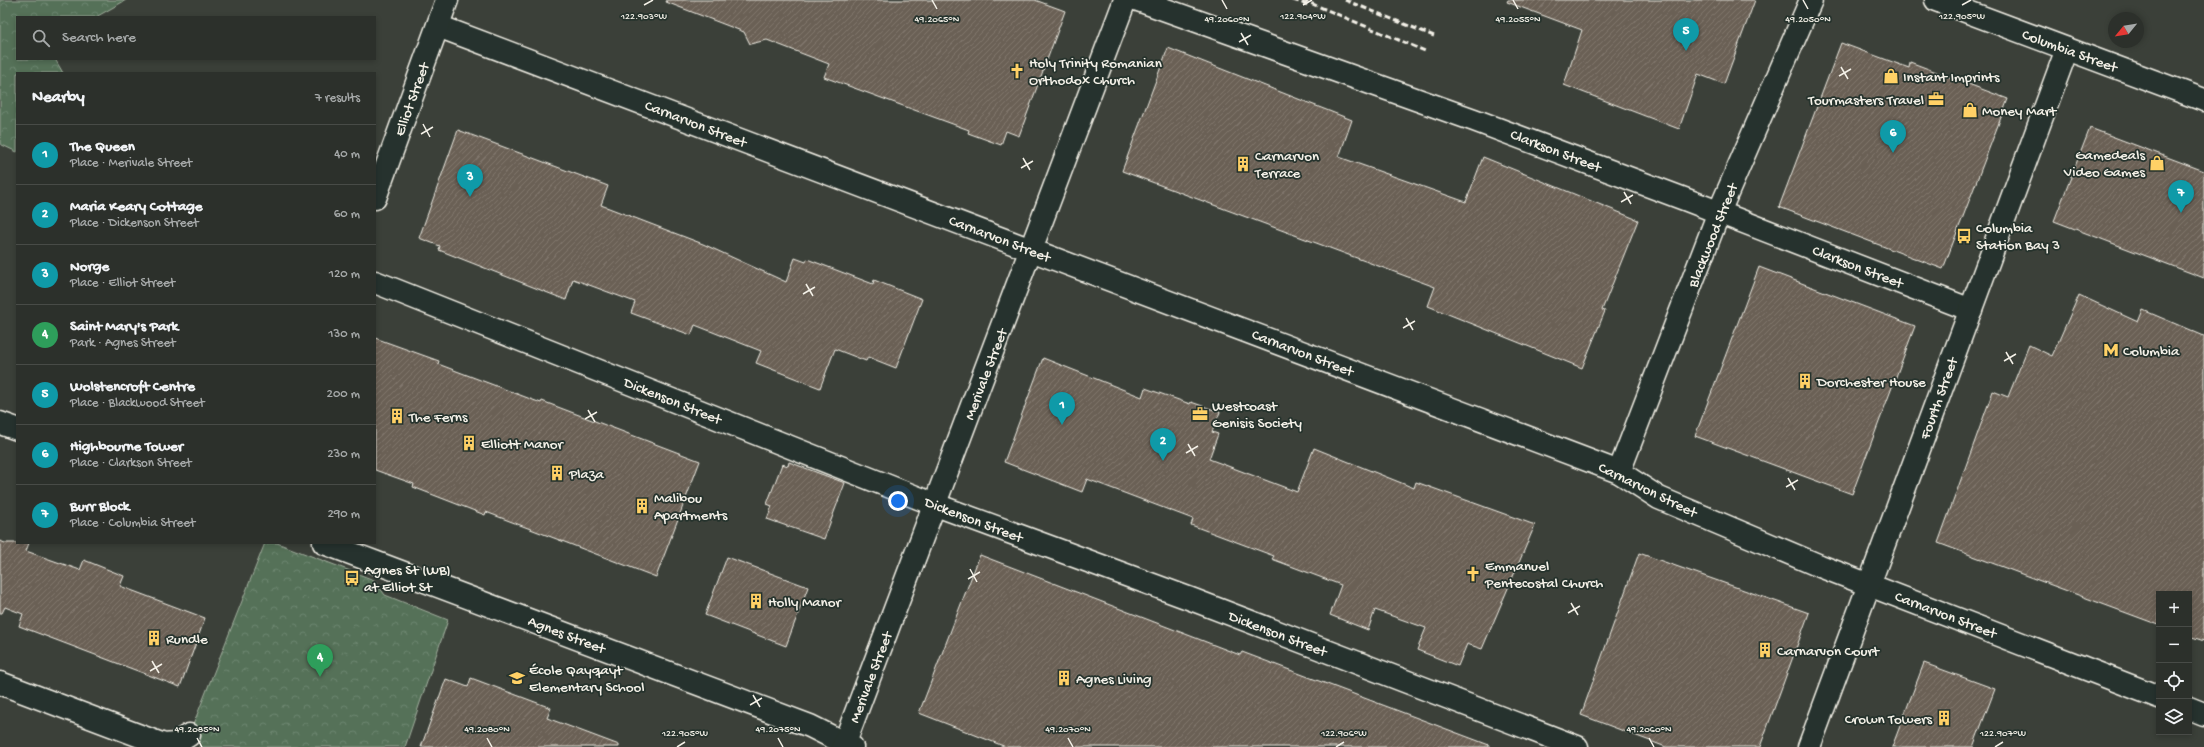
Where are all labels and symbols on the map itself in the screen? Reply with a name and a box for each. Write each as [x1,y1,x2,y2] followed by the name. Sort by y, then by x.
[620,11,667,23] text: 122.903°W
[1279,11,1326,23] text: 122.904°W
[1938,11,1985,23] text: 122.905°W
[2108,12,2144,48] north arrow
[915,14,960,26] text: 49.2065°N
[1204,14,1250,26] text: 49.2060°N
[1495,14,1541,26] text: 49.2055°N
[1785,14,1831,26] text: 49.2050°N
[1673,18,1699,51] pin: 5
[2019,26,2121,78] street label: Columbia Street
[1029,55,1162,90] place label: Holy Trinity Romanian Orthodox Church
[391,59,435,139] street label: Elliot Street
[1008,62,1026,80] church icon: Holy Trinity Romanian Orthodox Church
[1882,67,1900,85] shop icon: Instant Imprints
[1903,69,2000,87] place label: Instant Imprints
[1927,90,1945,108] office icon: Tourmasters Travel
[1807,92,1924,110] place label: Tourmasters Travel
[642,97,750,153] street label: Carnarvon Street
[1961,101,1979,119] shop icon: Money Mart
[1982,103,2058,121] place label: Money Mart
[1880,120,1906,153] pin: 6
[1507,126,1605,178] street label: Clarkson Street
[2063,147,2145,182] place label: Gamedeals Video Games
[1254,148,1319,183] place label: Carnarvon Terrace
[2148,154,2166,172] shop icon: Gamedeals Video Games
[1234,155,1252,173] building icon: Carnarvon Terrace
[457,164,483,197] pin: 3
[1684,179,1744,291] street label: Blackwood Street
[2168,180,2194,213] pin: 7
[946,212,1054,268] street label: Carnarvon Street
[1976,220,2060,255] place label: Columbia Station Bay 3
[1955,227,1973,245] bus stop icon: Columbia Station Bay 3
[1809,242,1907,294] street label: Clarkson Street
[961,325,1013,423] street label: Merivale Street
[1249,326,1357,382] street label: Carnarvon Street
[2102,341,2120,359] metro station icon: Columbia
[2123,343,2180,361] place label: Columbia
[1916,354,1964,443] street label: Fourth Street
[1796,372,1814,390] building icon: Dorchester House
[620,374,725,430] street label: Dickenson Street
[1816,374,1926,392] place label: Dorchester House
[1049,392,1075,425] pin: 1
[1212,398,1302,433] place label: Westcoast Genisis Society
[1191,405,1209,423] office icon: Westcoast Genisis Society
[388,407,406,425] building icon: The Ferns
[408,409,468,427] place label: The Ferns
[1150,428,1176,461] pin: 2
[460,434,478,452] building icon: Elliott Manor
[481,436,564,454] place label: Elliott Manor
[1595,459,1701,523] street label: Carnarvon Street
[548,464,566,482] building icon: Plaza
[568,466,605,484] place label: Plaza
[654,490,728,525] place label: Malibou Apartments
[888,491,908,511] your location
[921,494,1027,549] street label: Dickenson Street
[633,497,651,515] building icon: Malibou Apartments
[1484,558,1603,593] place label: Emmanuel Pentecostal Church
[364,562,451,597] place label: Agnes St (WB) at Elliot St
[1464,565,1482,583] church icon: Emmanuel Pentecostal Church
[343,569,361,587] bus stop icon: Agnes St (WB) at Elliot St
[1892,588,2000,644] street label: Carnarvon Street
[747,592,765,610] building icon: Holly Manor
[768,594,843,612] place label: Holly Manor
[1225,608,1331,663] street label: Dickenson Street
[525,613,609,660] street label: Agnes Street
[846,628,898,726] street label: Merivale Street
[145,629,163,647] building icon: Rundle
[166,631,208,649] place label: Rundle
[1756,641,1774,659] building icon: Carnarvon Court
[1777,643,1881,661] place label: Carnarvon Court
[307,644,333,677] pin: 4
[529,662,645,697] place label: École Qayqayt Elementary School
[508,669,526,687] school or university icon: École Qayqayt Elementary School
[1055,669,1073,687] building icon: Agnes Living
[1076,671,1152,689] place label: Agnes Living
[1935,709,1953,727] building icon: Crown Towers
[1845,711,1932,729] place label: Crown Towers
[174,724,220,736] text: 49.2085°N
[464,724,510,736] text: 49.2080°N
[756,724,801,736] text: 49.2075°N
[1045,724,1091,736] text: 49.2070°N
[1626,724,1672,736] text: 49.2060°N
[661,728,708,740] text: 122.905°W
[1320,728,1367,740] text: 122.906°W
[1979,728,2026,740] text: 122.907°W

